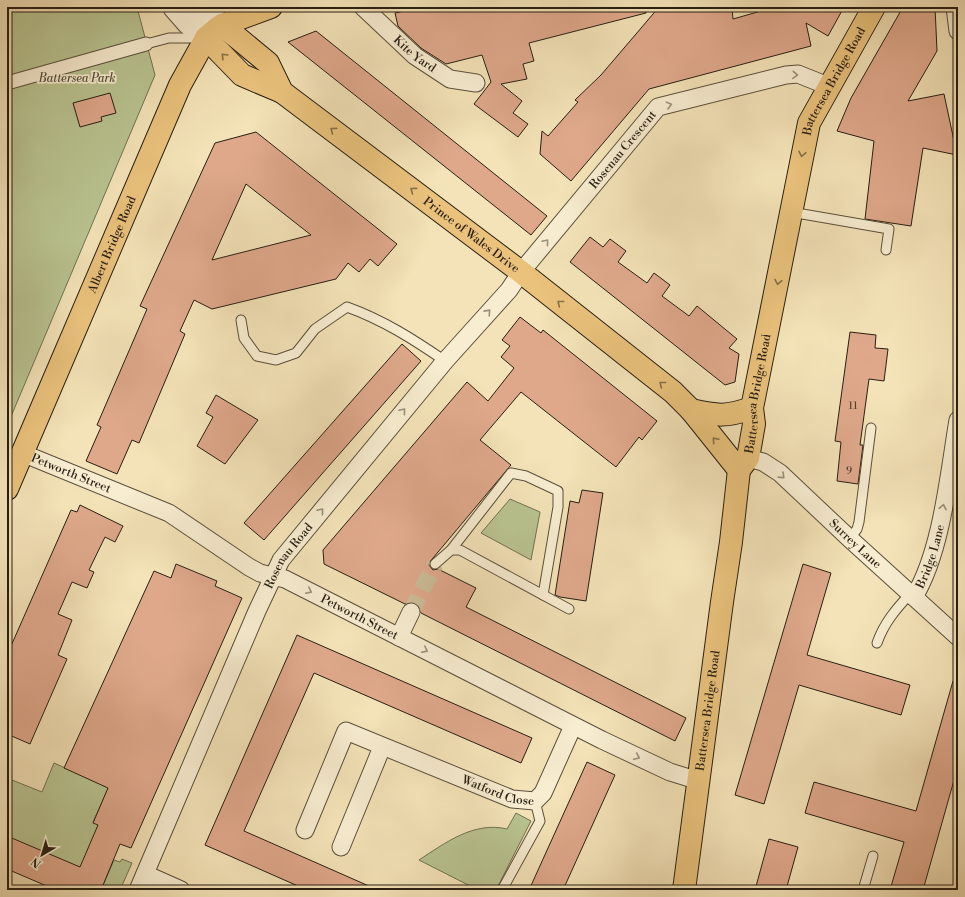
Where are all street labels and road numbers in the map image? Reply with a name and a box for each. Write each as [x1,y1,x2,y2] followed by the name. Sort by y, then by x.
[799,25,869,138] street label: Battersea Bridge Road
[390,33,439,76] street label: Kite Yard
[586,107,660,192] street label: Rosenau Crescent
[84,194,140,296] street label: Albert Bridge Road
[420,194,522,276] street label: Prince of Wales Drive
[742,333,775,456] street label: Battersea Bridge Road
[29,451,114,497] street label: Petworth Street
[826,516,884,572] street label: Surrey Lane
[261,520,316,591] street label: Rosenau Road
[912,523,948,592] street label: Bridge Lane
[318,591,401,643] street label: Petworth Street
[693,649,724,773] street label: Battersea Bridge Road
[459,772,535,809] street label: Watford Close

